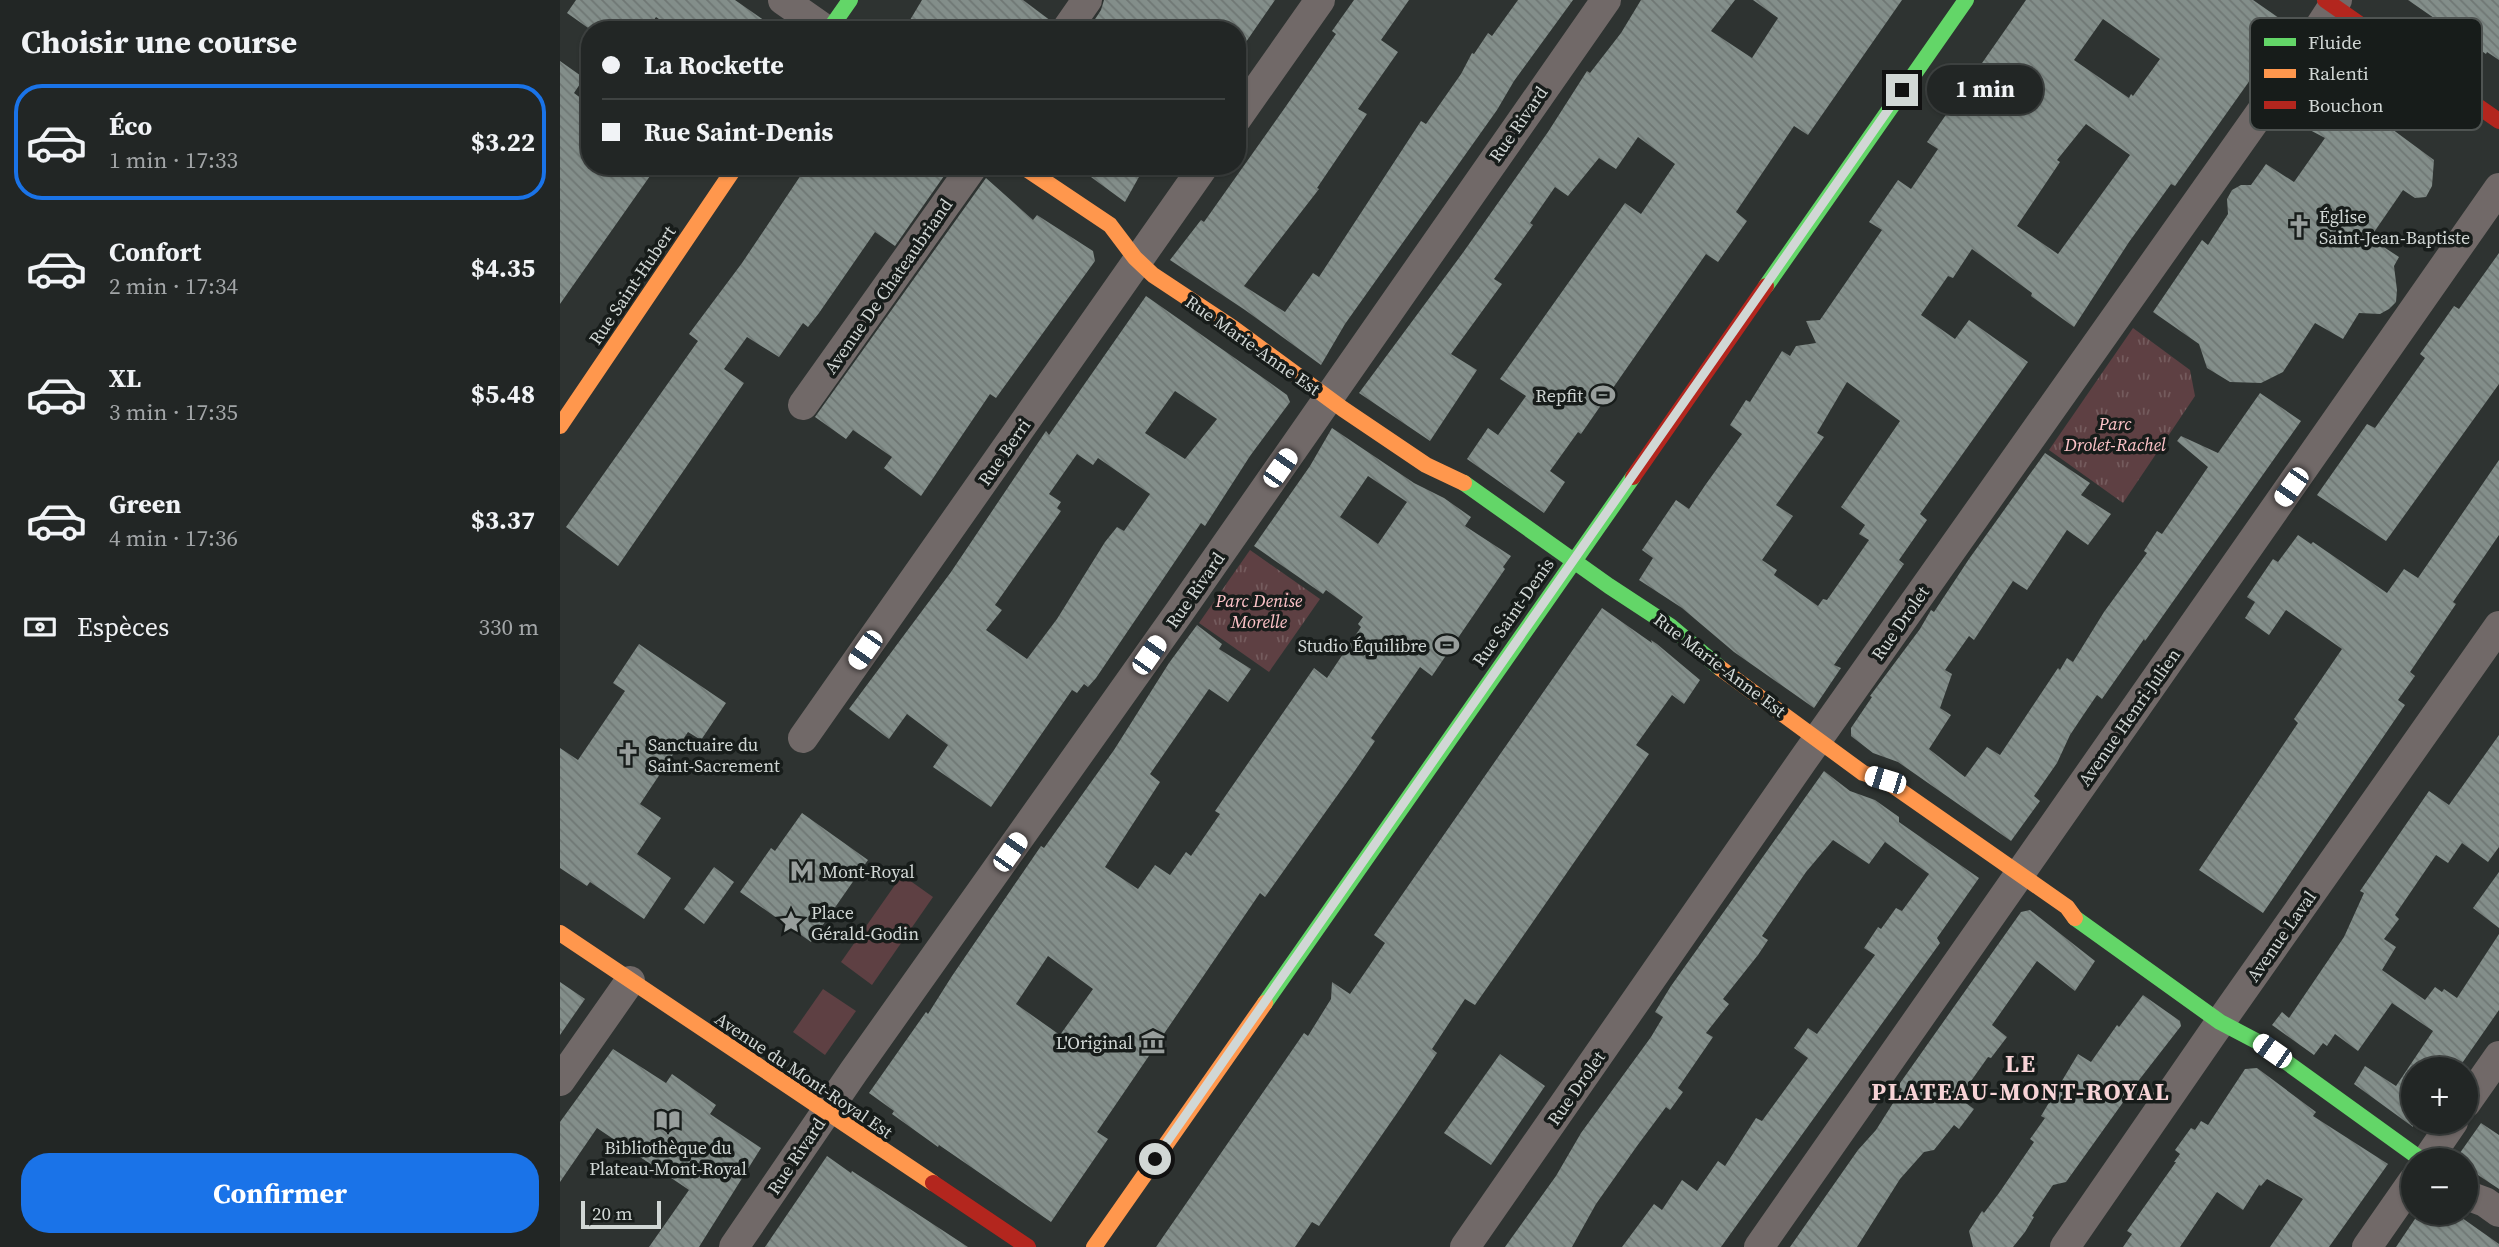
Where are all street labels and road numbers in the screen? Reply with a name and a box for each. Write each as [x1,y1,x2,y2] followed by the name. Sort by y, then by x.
[1483,81,1553,167] street label: Rue Rivard
[818,193,958,379] street label: Avenue De Chateaubriand
[583,220,681,350] street label: Rue Saint-Hubert
[1181,289,1326,401] street label: Rue Marie-Anne Est
[972,414,1036,490] street label: Rue Berri
[1160,547,1230,633] street label: Rue Rivard
[1466,553,1560,671] street label: Rue Saint-Denis
[1865,581,1935,665] street label: Rue Drolet
[1649,607,1791,723] street label: Rue Marie-Anne Est
[2072,643,2186,791] street label: Avenue Henri-Julien
[2240,885,2322,987] street label: Avenue Laval
[710,1006,898,1144] street label: Avenue du Mont-Royal Est
[1541,1046,1611,1130] street label: Rue Drolet
[761,1113,831,1199] street label: Rue Rivard

